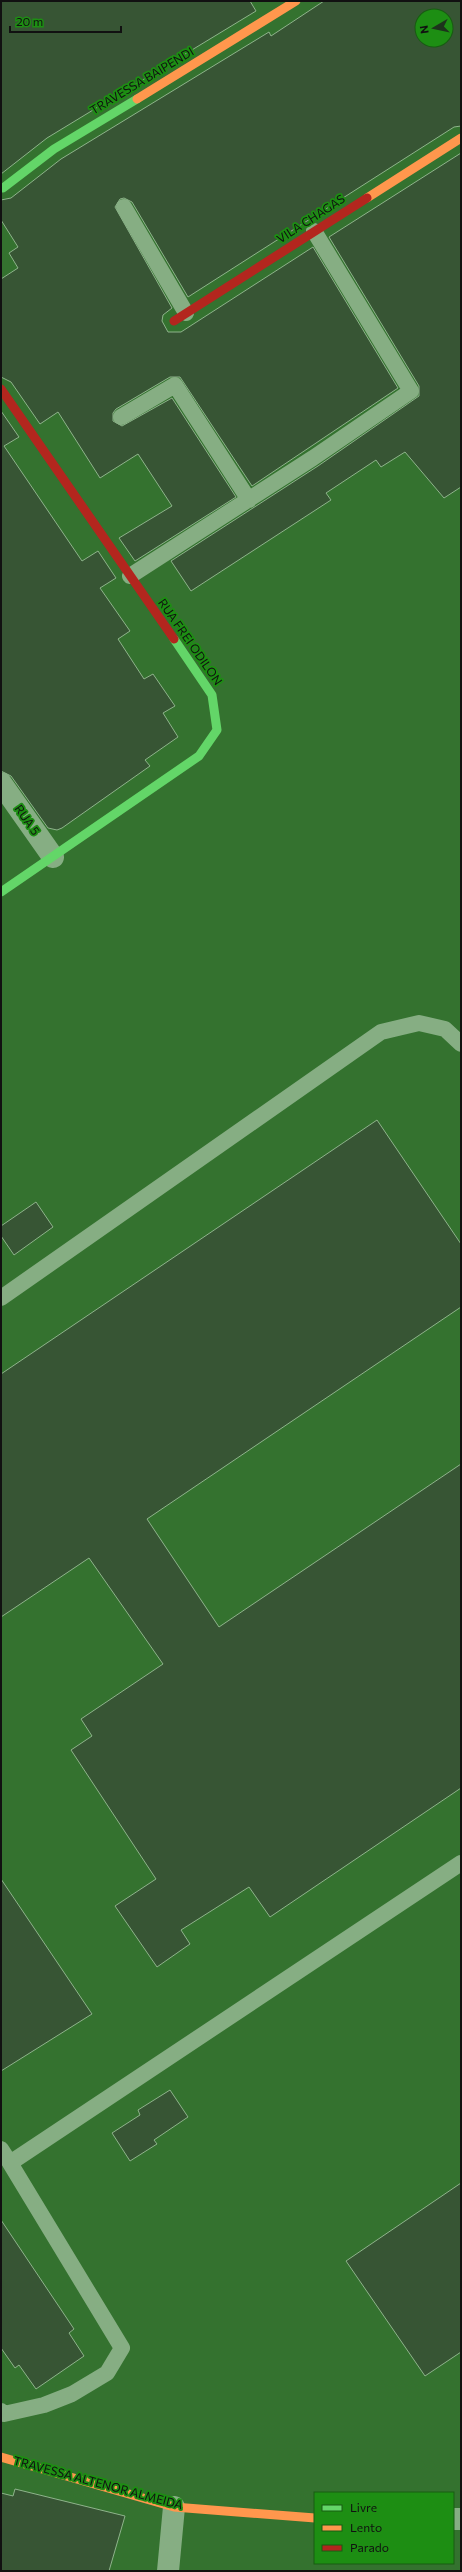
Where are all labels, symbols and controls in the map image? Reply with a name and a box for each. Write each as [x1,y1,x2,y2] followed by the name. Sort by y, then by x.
[10,8,121,34] scale bar
[414,8,454,48] north arrow
[16,14,43,28] text: 20 m
[417,25,431,35] text: N
[87,44,196,117] street label: TRAVESSA BAIPENDI
[274,191,347,245] street label: VILA CHAGAS
[156,596,226,687] street label: RUA FREI ODILON
[12,802,43,837] street label: RUA 5
[12,2453,185,2511] street label: TRAVESSA ALTENOR ALMEIDA
[314,2492,454,2564] legend
[350,2500,377,2514] text: Livre
[350,2520,382,2534] text: Lento
[350,2540,389,2554] text: Parado

